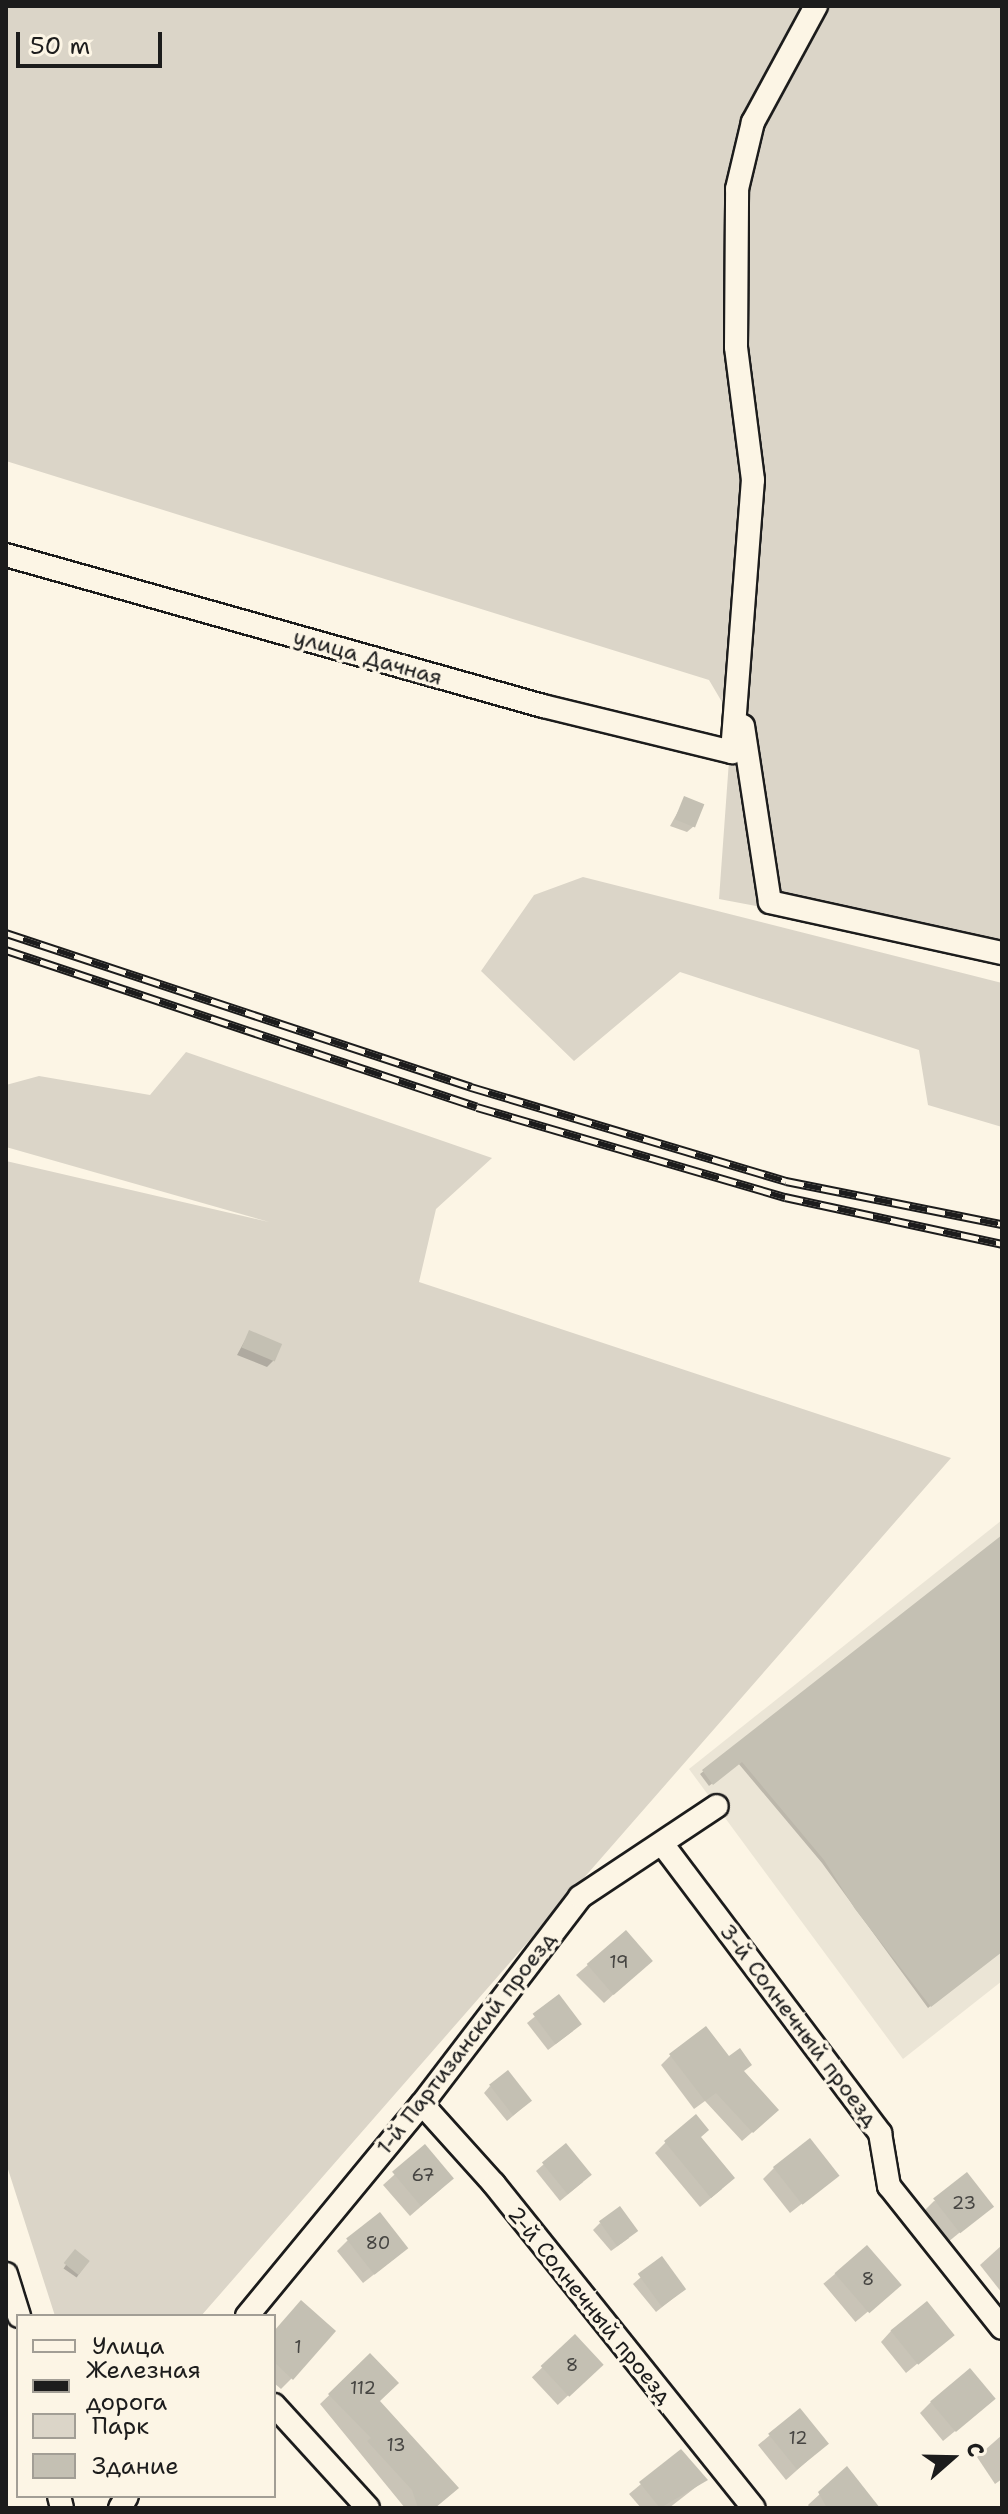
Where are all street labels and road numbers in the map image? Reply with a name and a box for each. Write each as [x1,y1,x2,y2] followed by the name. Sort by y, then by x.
[290,623,446,691] street label: улица Дачная
[714,1918,884,2132] street label: 3-й Солнечный проезд
[371,1926,561,2160] street label: 1-й Партизанский проезд
[502,2201,678,2409] street label: 2-й Солнечный проезд

